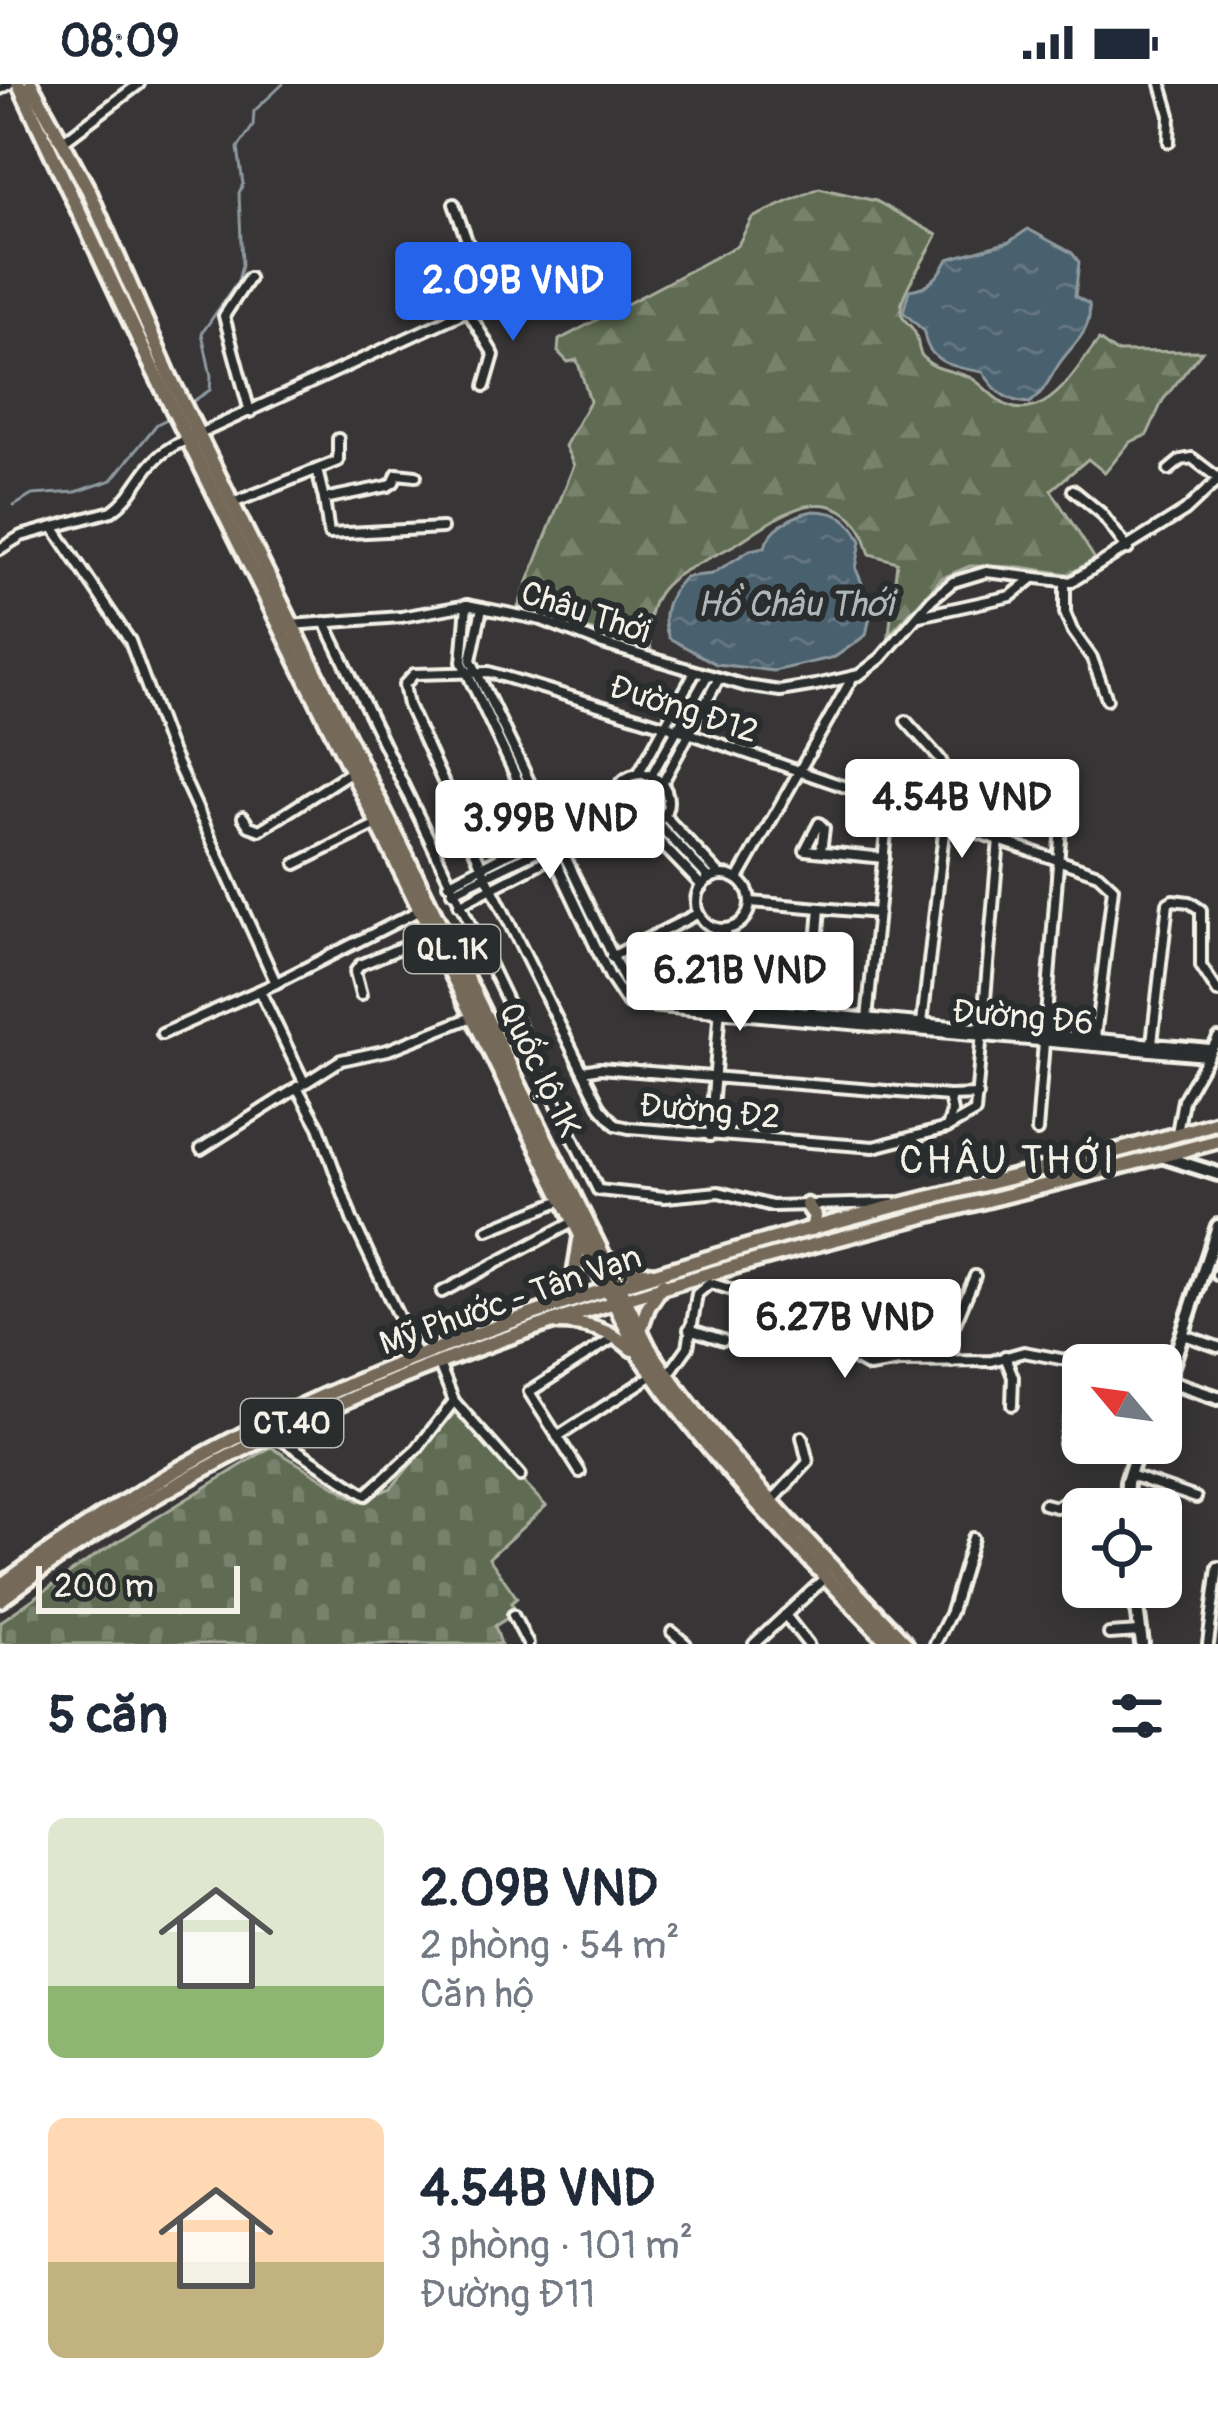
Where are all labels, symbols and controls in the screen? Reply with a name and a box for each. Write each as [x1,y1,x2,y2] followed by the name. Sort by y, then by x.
[60,14,179,70] text: 08:09
[376,242,650,344] pin: 2.09B VND
[422,256,604,305] text: 2.09B VND
[516,572,655,653] street label: Châu Thới
[697,582,898,627] water label: Hồ Châu Thới
[604,666,763,753] street label: Đường Đ12
[825,759,1099,861] pin: 4.54B VND
[872,773,1052,822] text: 4.54B VND
[413,780,687,882] pin: 3.99B VND
[462,794,638,843] text: 3.99B VND
[404,925,500,973] road number: QL.1K
[603,932,877,1034] pin: 6.21B VND
[653,946,827,995] text: 6.21B VND
[951,991,1095,1044] street label: Đường Đ6
[490,996,590,1144] street label: Quốc lộ 1K
[638,1085,782,1138] street label: Đường Đ2
[899,1136,1117,1185] district label: CHÂU THỚI
[374,1236,647,1364] street label: Mỹ Phước - Tân Vạn
[708,1279,982,1381] pin: 6.27B VND
[756,1293,934,1342] text: 6.27B VND
[1062,1344,1182,1464] north arrow
[1062,1344,1182,1608] map controls
[241,1399,343,1447] road number: CT.40
[1062,1488,1182,1608] button: locate
[36,1560,240,1613] scale bar
[54,1566,154,1607] text: 200 m
[1104,1683,1170,1749] icon: filters
[48,1684,168,1748] text: 5 căn
[420,1857,658,1921] text: 2.09B VND
[144,1866,288,2010] icon: home
[420,1921,680,1970] text: 2 phòng · 54 m²
[420,1970,534,2019] text: Căn hộ
[420,2157,655,2221] text: 4.54B VND
[144,2166,288,2310] icon: home
[420,2221,693,2270] text: 3 phòng · 101 m²
[420,2270,595,2319] text: Đường Đ11

